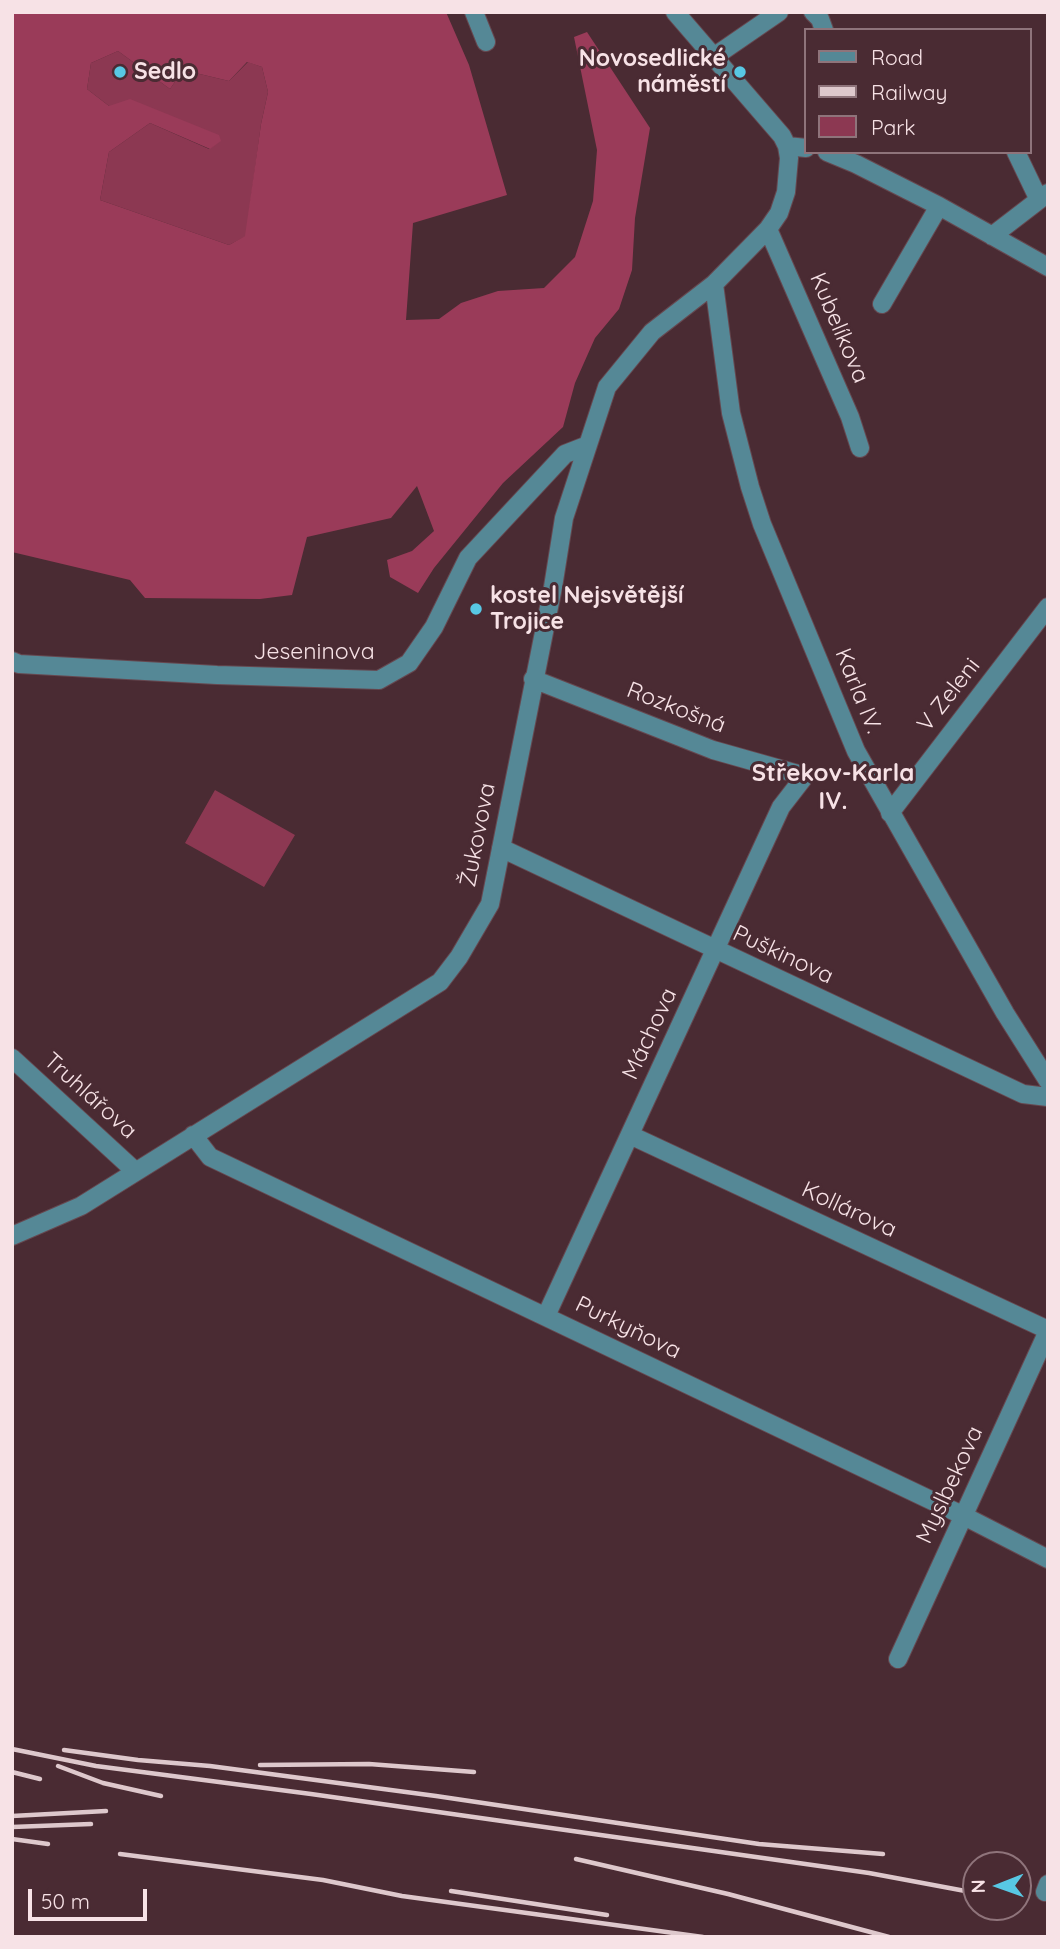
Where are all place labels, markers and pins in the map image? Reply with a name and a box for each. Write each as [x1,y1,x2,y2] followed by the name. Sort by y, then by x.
[579,45,726,99] place label: Novosedlické náměstí
[134,58,196,86] place label: Sedlo
[112,64,128,80] marker: Sedlo
[732,64,748,80] marker: Novosedlické náměstí
[490,582,683,636] place label: kostel Nejsvětější Trojice
[468,601,484,617] marker: kostel Nejsvětější Trojice

